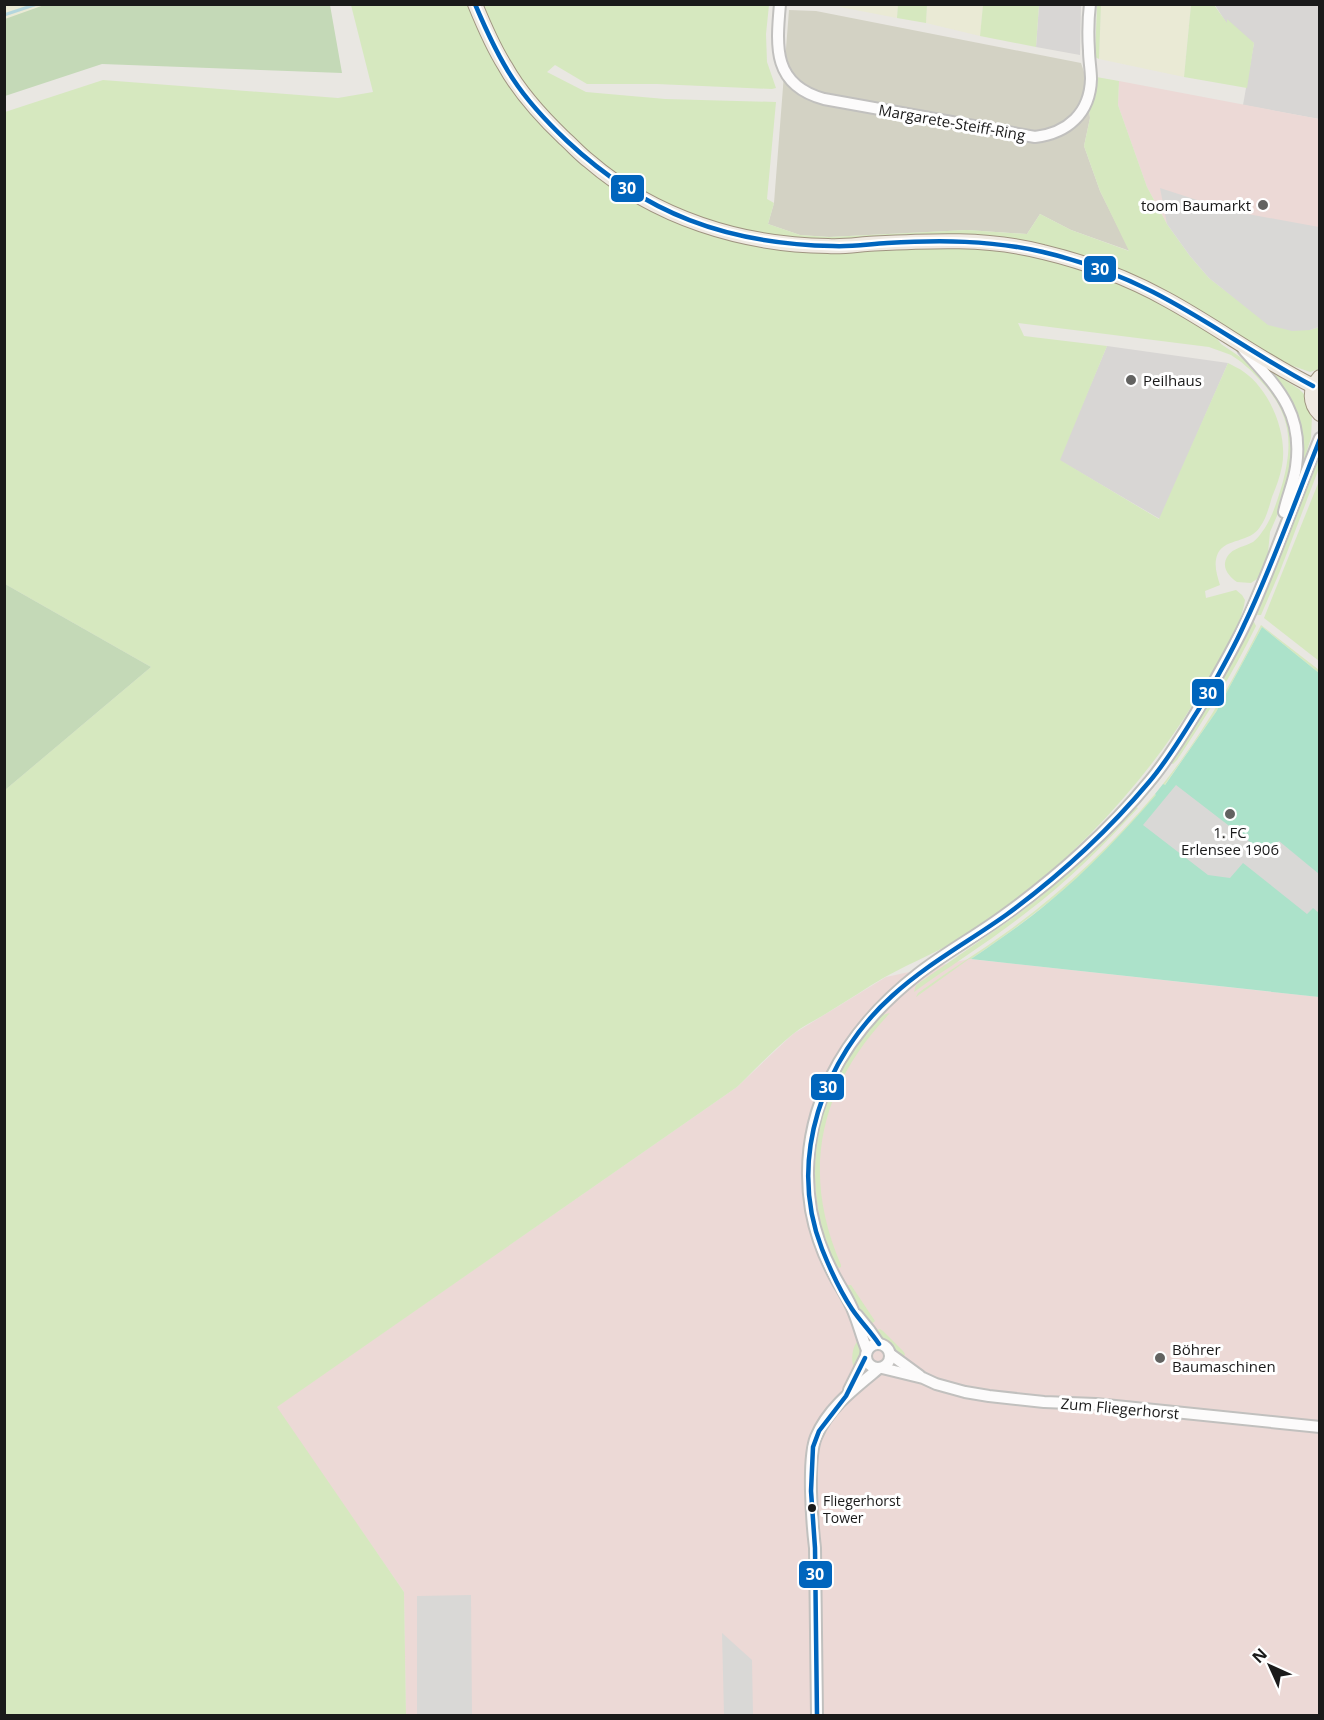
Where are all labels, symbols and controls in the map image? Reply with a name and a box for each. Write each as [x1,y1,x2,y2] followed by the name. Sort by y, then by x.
[877,99,1027,145] street label: Margarete-Steiff-Ring
[610,174,645,203] line badge: 30
[618,177,636,199] text: 30
[1141,195,1251,215] place label: toom Baumarkt
[1256,198,1270,212] marker: toom Baumarkt
[1083,255,1117,283] line badge: 30
[1091,258,1109,280] text: 30
[1143,370,1202,390] place label: Peilhaus
[1124,373,1138,387] marker: Peilhaus
[1191,678,1225,707] line badge: 30
[1199,682,1217,704] text: 30
[1223,807,1237,821] marker: 1. FC Erlensee 1906
[1181,822,1279,859] place label: 1. FC Erlensee 1906
[810,1073,845,1101] line badge: 30
[819,1076,837,1098] text: 30
[1172,1339,1276,1376] place label: Böhrer Baumaschinen
[1153,1351,1167,1365] marker: Böhrer Baumaschinen
[1060,1393,1180,1423] street label: Zum Fliegerhorst
[823,1491,901,1527] place label: Fliegerhorst Tower
[806,1502,818,1514] marker: Fliegerhorst Tower
[798,1560,833,1589] line badge: 30
[806,1563,824,1585] text: 30
[1240,1636,1300,1696] north arrow
[1247,1643,1272,1668] text: N

